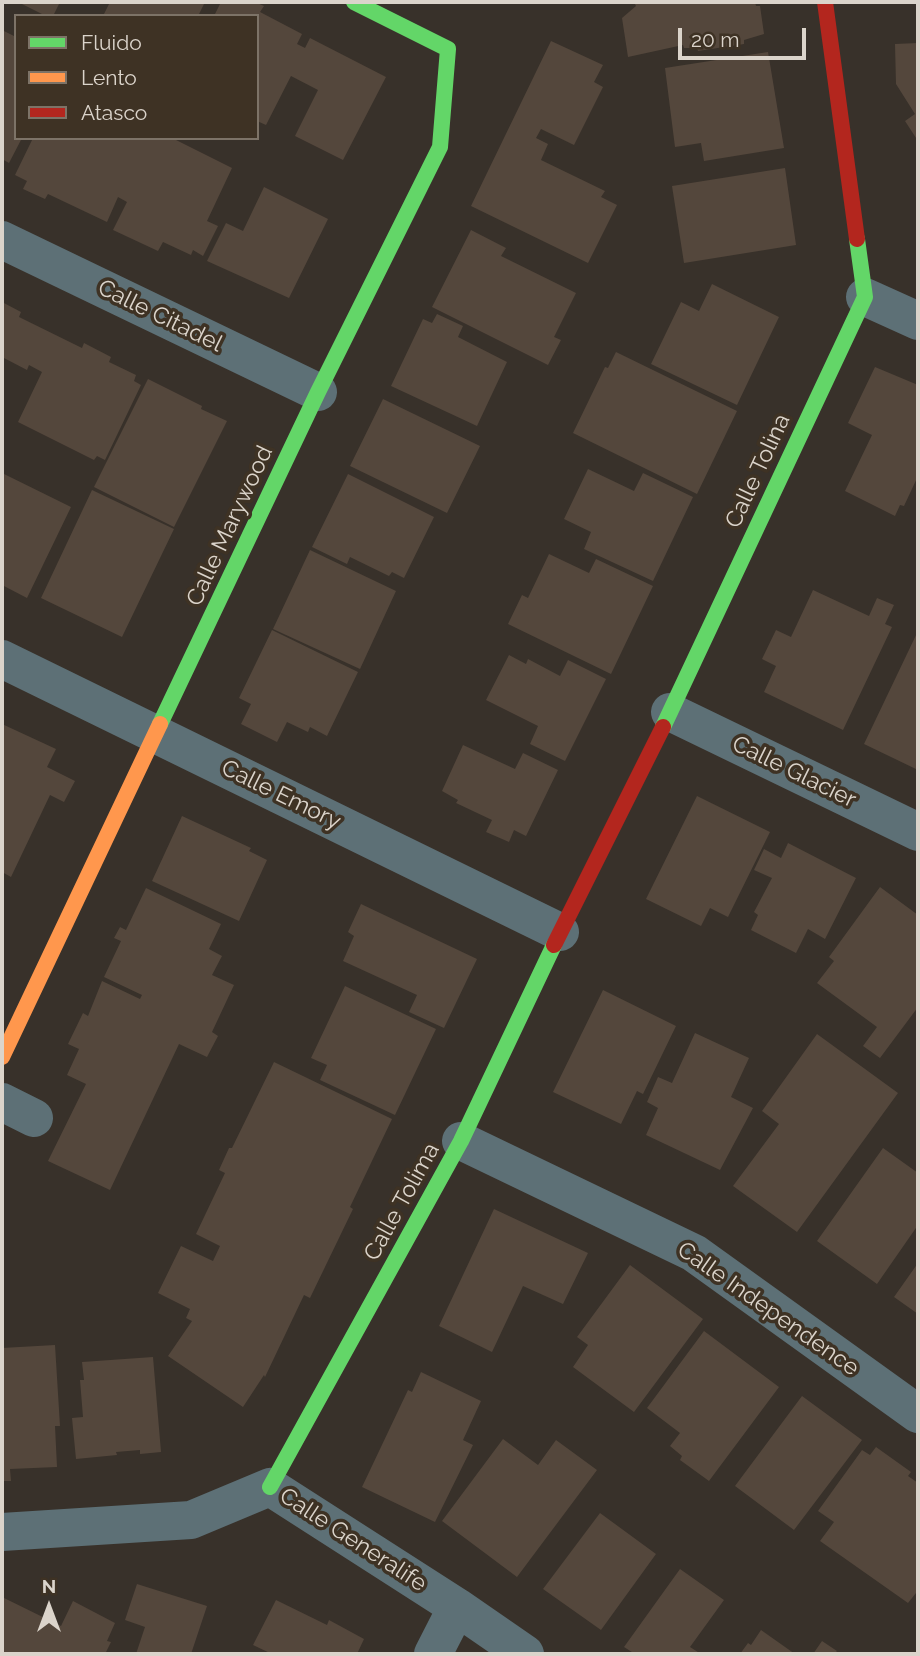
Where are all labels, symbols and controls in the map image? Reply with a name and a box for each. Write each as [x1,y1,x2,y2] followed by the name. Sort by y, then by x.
[14,14,259,140] legend
[682,14,810,58] scale bar
[691,27,739,52] text: 20 m
[81,30,142,55] text: Fluido
[81,65,137,90] text: Lento
[81,100,147,125] text: Atasco
[93,274,227,358] street label: Calle Citadel
[720,410,796,532] street label: Calle Tolina
[181,442,279,610] street label: Calle Marywood
[727,730,861,814] street label: Calle Glacier
[217,754,345,836] street label: Calle Emory
[358,1138,446,1266] street label: Calle Tolima
[672,1236,864,1382] street label: Calle Independence
[274,1482,432,1598] street label: Calle Generalife
[14,1572,84,1642] north arrow
[42,1575,56,1597] text: N

